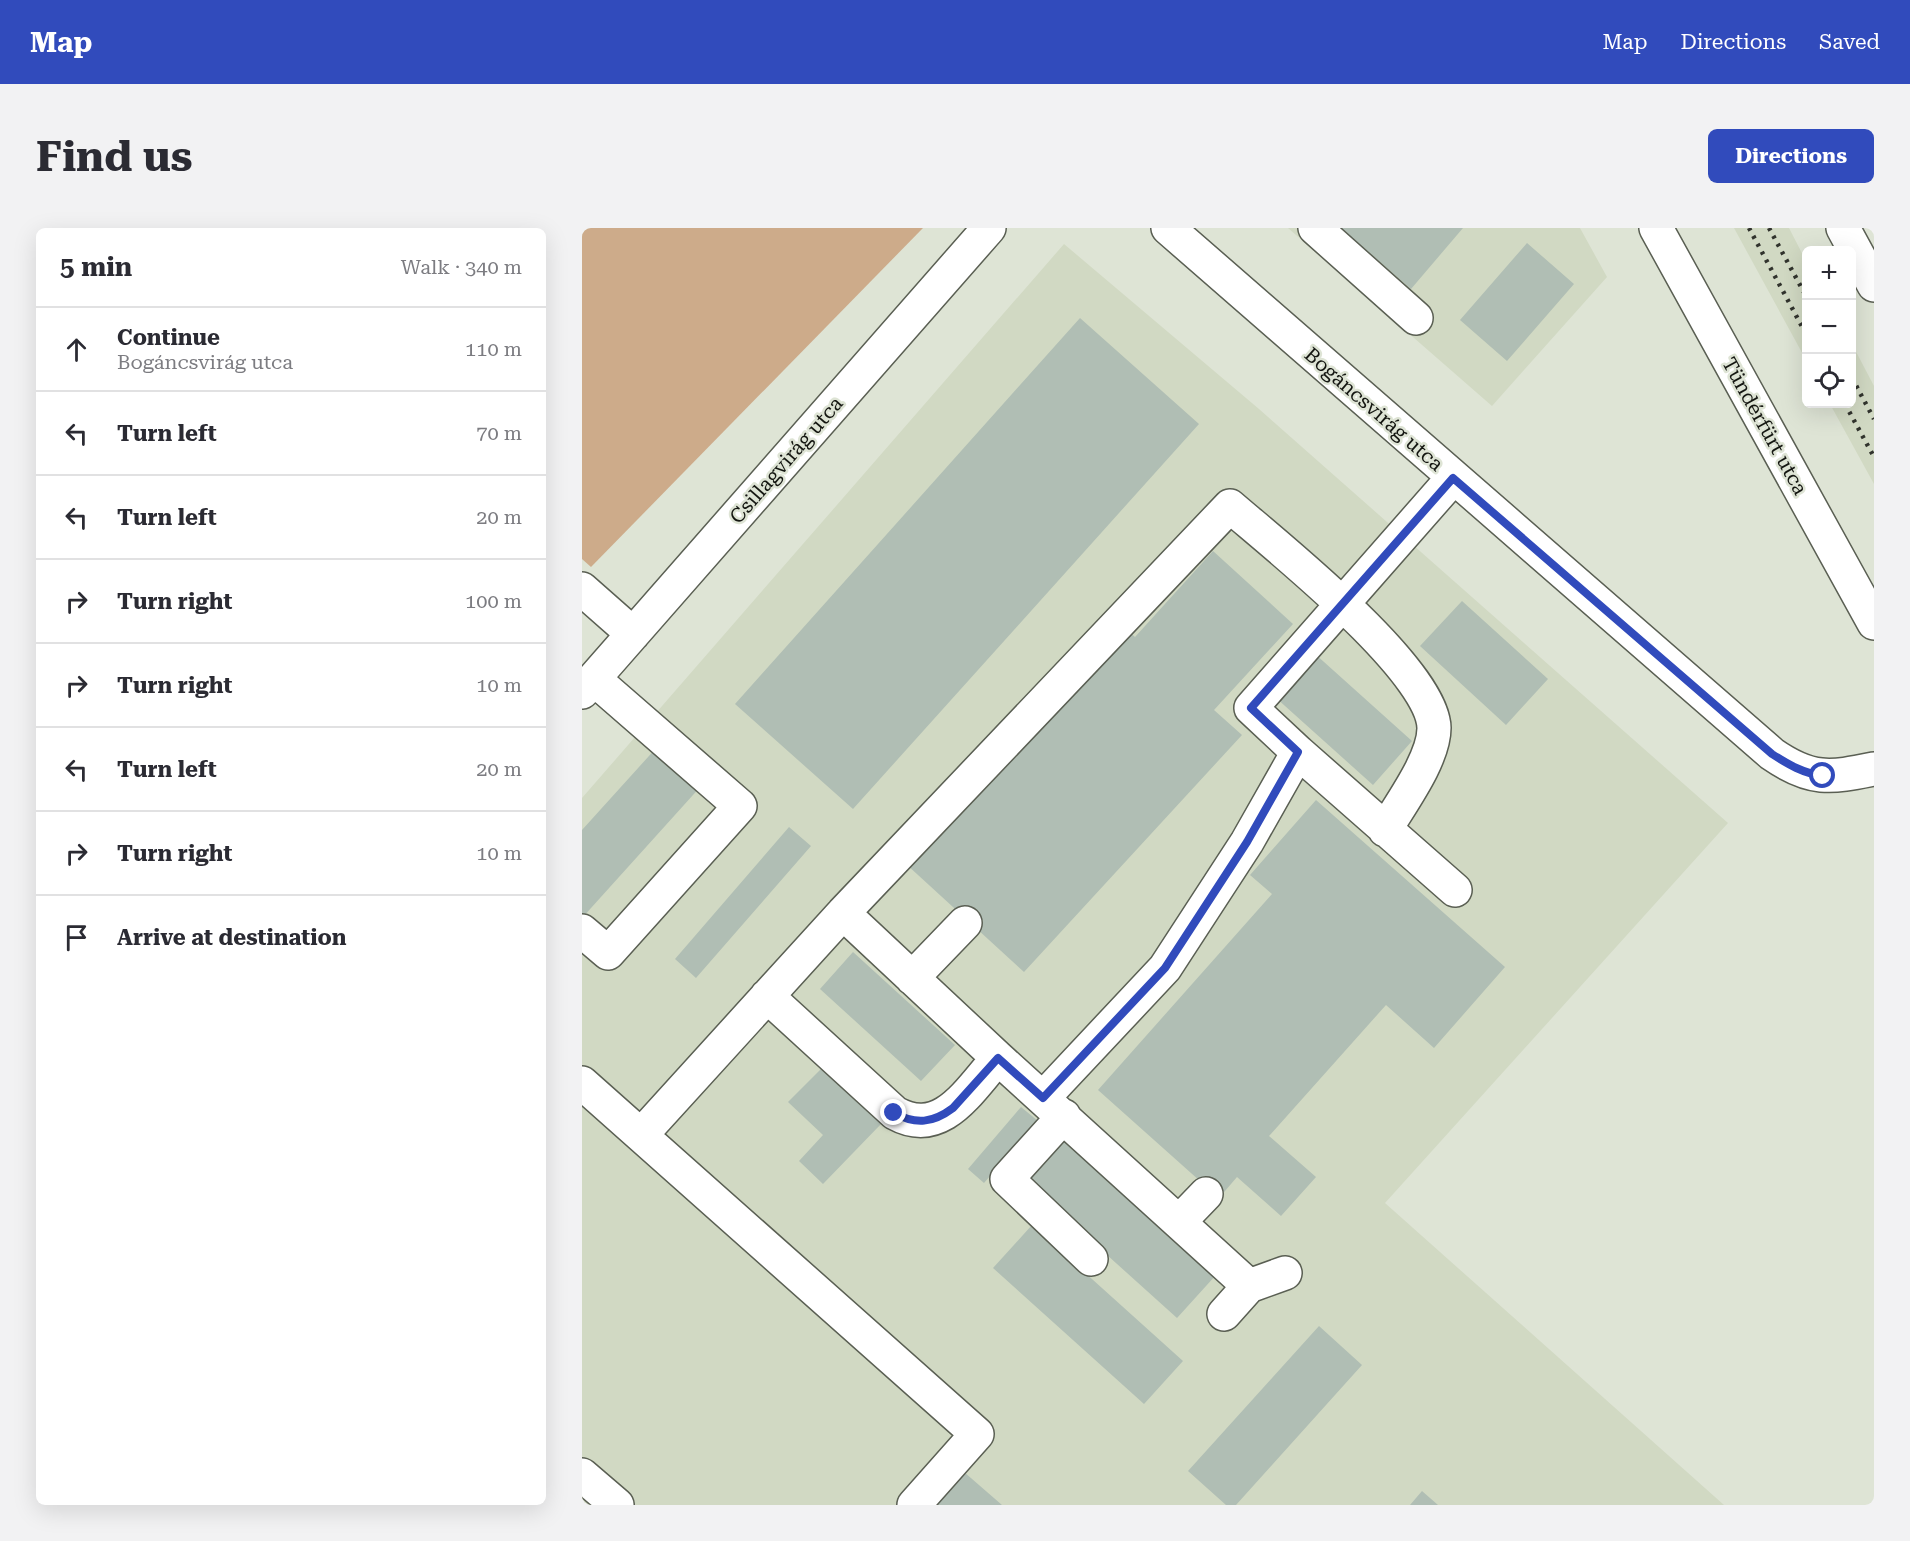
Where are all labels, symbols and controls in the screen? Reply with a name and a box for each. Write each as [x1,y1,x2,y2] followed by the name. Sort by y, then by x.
[30,26,92,59] text: Map
[1603,30,1647,54] text: Map
[1680,30,1786,54] text: Directions
[1819,30,1880,54] text: Saved
[1708,129,1874,183] button: Directions
[36,132,193,181] text: Find us
[1802,246,1856,408] map controls
[1802,246,1856,300] button: +
[60,252,132,282] text: 5 min
[401,255,522,279] text: Walk · 340 m
[1802,300,1856,354] button: −
[117,325,220,350] text: Continue
[60,333,93,366] icon: ahead
[465,337,522,361] text: 110 m
[1300,342,1448,476] street label: Bogáncsvirág utca
[117,350,293,374] text: Bogáncsvirág utca
[1717,353,1813,499] street label: Tündérfürt utca
[1802,354,1856,408] button: locate
[724,392,848,528] street label: Csillagvirág utca
[60,417,93,450] icon: left
[117,421,217,446] text: Turn left
[476,421,522,445] text: 70 m
[60,501,93,534] icon: left
[117,505,217,530] text: Turn left
[476,505,522,529] text: 20 m
[60,585,93,618] icon: right
[117,589,232,614] text: Turn right
[465,589,522,613] text: 100 m
[60,669,93,702] icon: right
[117,673,232,698] text: Turn right
[476,673,522,697] text: 10 m
[60,753,93,786] icon: left
[117,757,217,782] text: Turn left
[476,757,522,781] text: 20 m
[1809,762,1835,788] route start
[60,837,93,870] icon: right
[117,841,232,866] text: Turn right
[476,841,522,865] text: 10 m
[60,921,93,954] icon: arrive
[117,925,346,950] text: Arrive at destination
[880,1099,906,1125] route end

